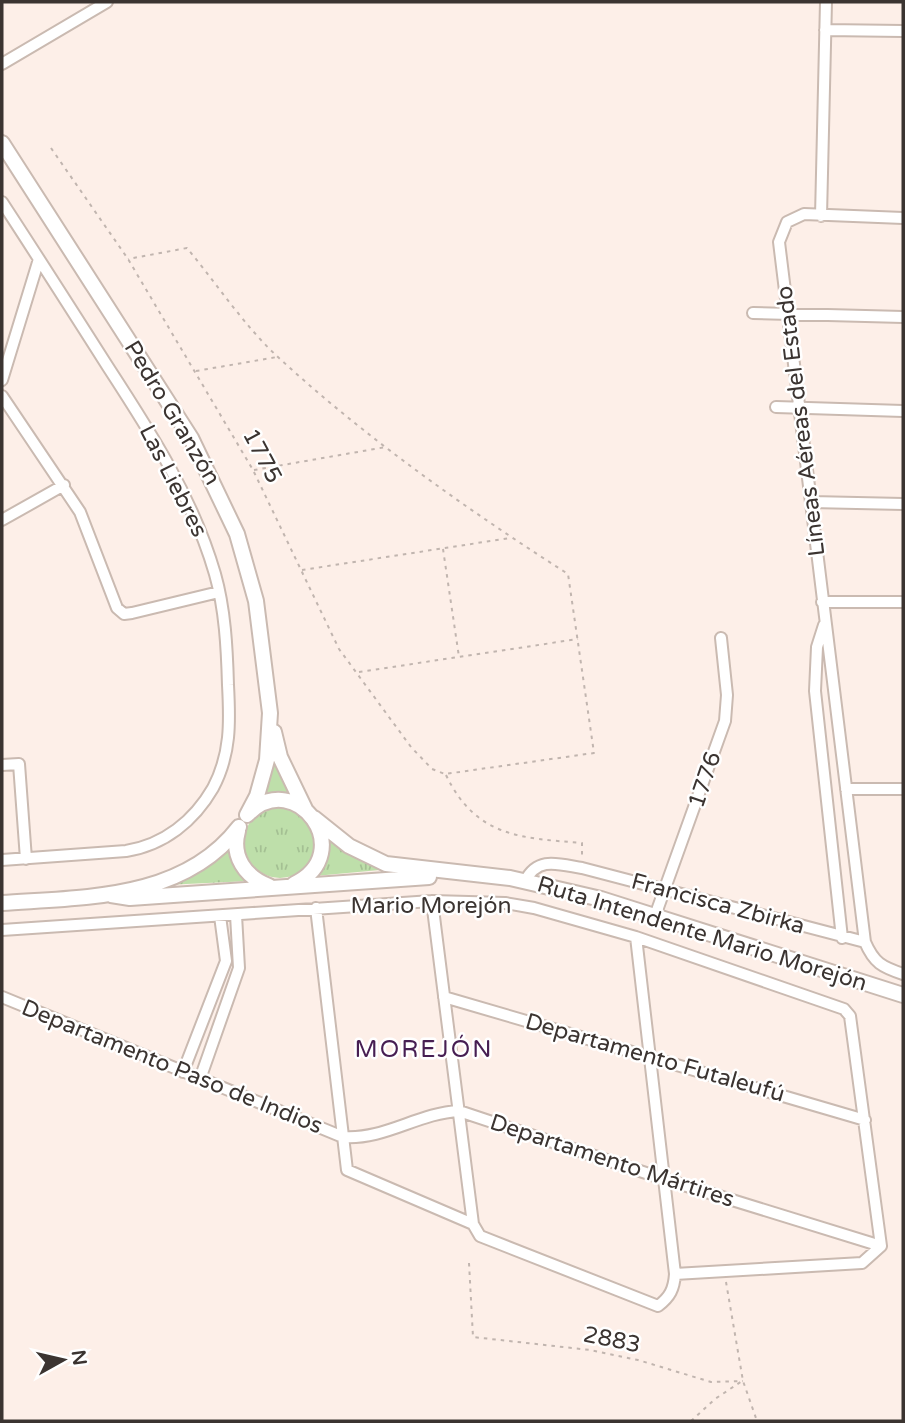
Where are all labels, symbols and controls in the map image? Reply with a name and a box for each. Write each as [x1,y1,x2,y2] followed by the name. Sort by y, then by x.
[771,284,831,558] street label: Líneas Aéreas del Estado
[118,336,226,490] street label: Pedro Granzón
[133,420,213,542] street label: Las Liebres
[236,424,288,488] street label: 1775
[682,748,728,812] street label: 1776
[628,867,808,941] street label: Francisca Zbirka
[534,870,870,998] street label: Ruta Intendente Mario Morejón
[351,892,511,920] street label: Mario Morejón
[17,994,327,1140] street label: Departamento Paso de Indios
[522,1008,788,1108] street label: Departamento Futaleufú
[354,1034,494,1064] district label: MOREJÓN
[486,1108,738,1214] street label: Departamento Mártires
[581,1321,643,1359] street label: 2883
[28,1325,98,1395] north arrow
[67,1349,91,1367] text: N

